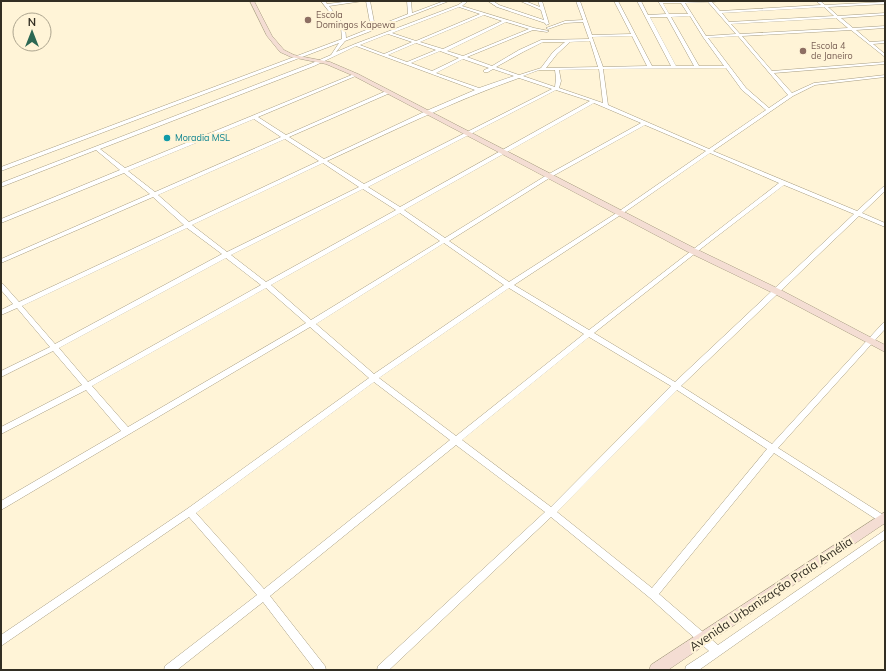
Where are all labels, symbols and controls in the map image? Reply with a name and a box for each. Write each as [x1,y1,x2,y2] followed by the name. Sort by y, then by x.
[316,9,395,30] place label: Escola Domingos Kapewa
[12,12,52,52] north arrow
[28,15,36,29] text: N
[303,15,313,25] marker: Escola Domingos Kapewa
[811,40,853,61] place label: Escola 4 de Janeiro
[798,46,808,56] marker: Escola 4 de Janeiro
[175,132,230,143] place label: Moradia MSL
[162,133,172,143] marker: Moradia MSL
[686,533,855,654] street label: Avenida Urbanização Praia Amélia

